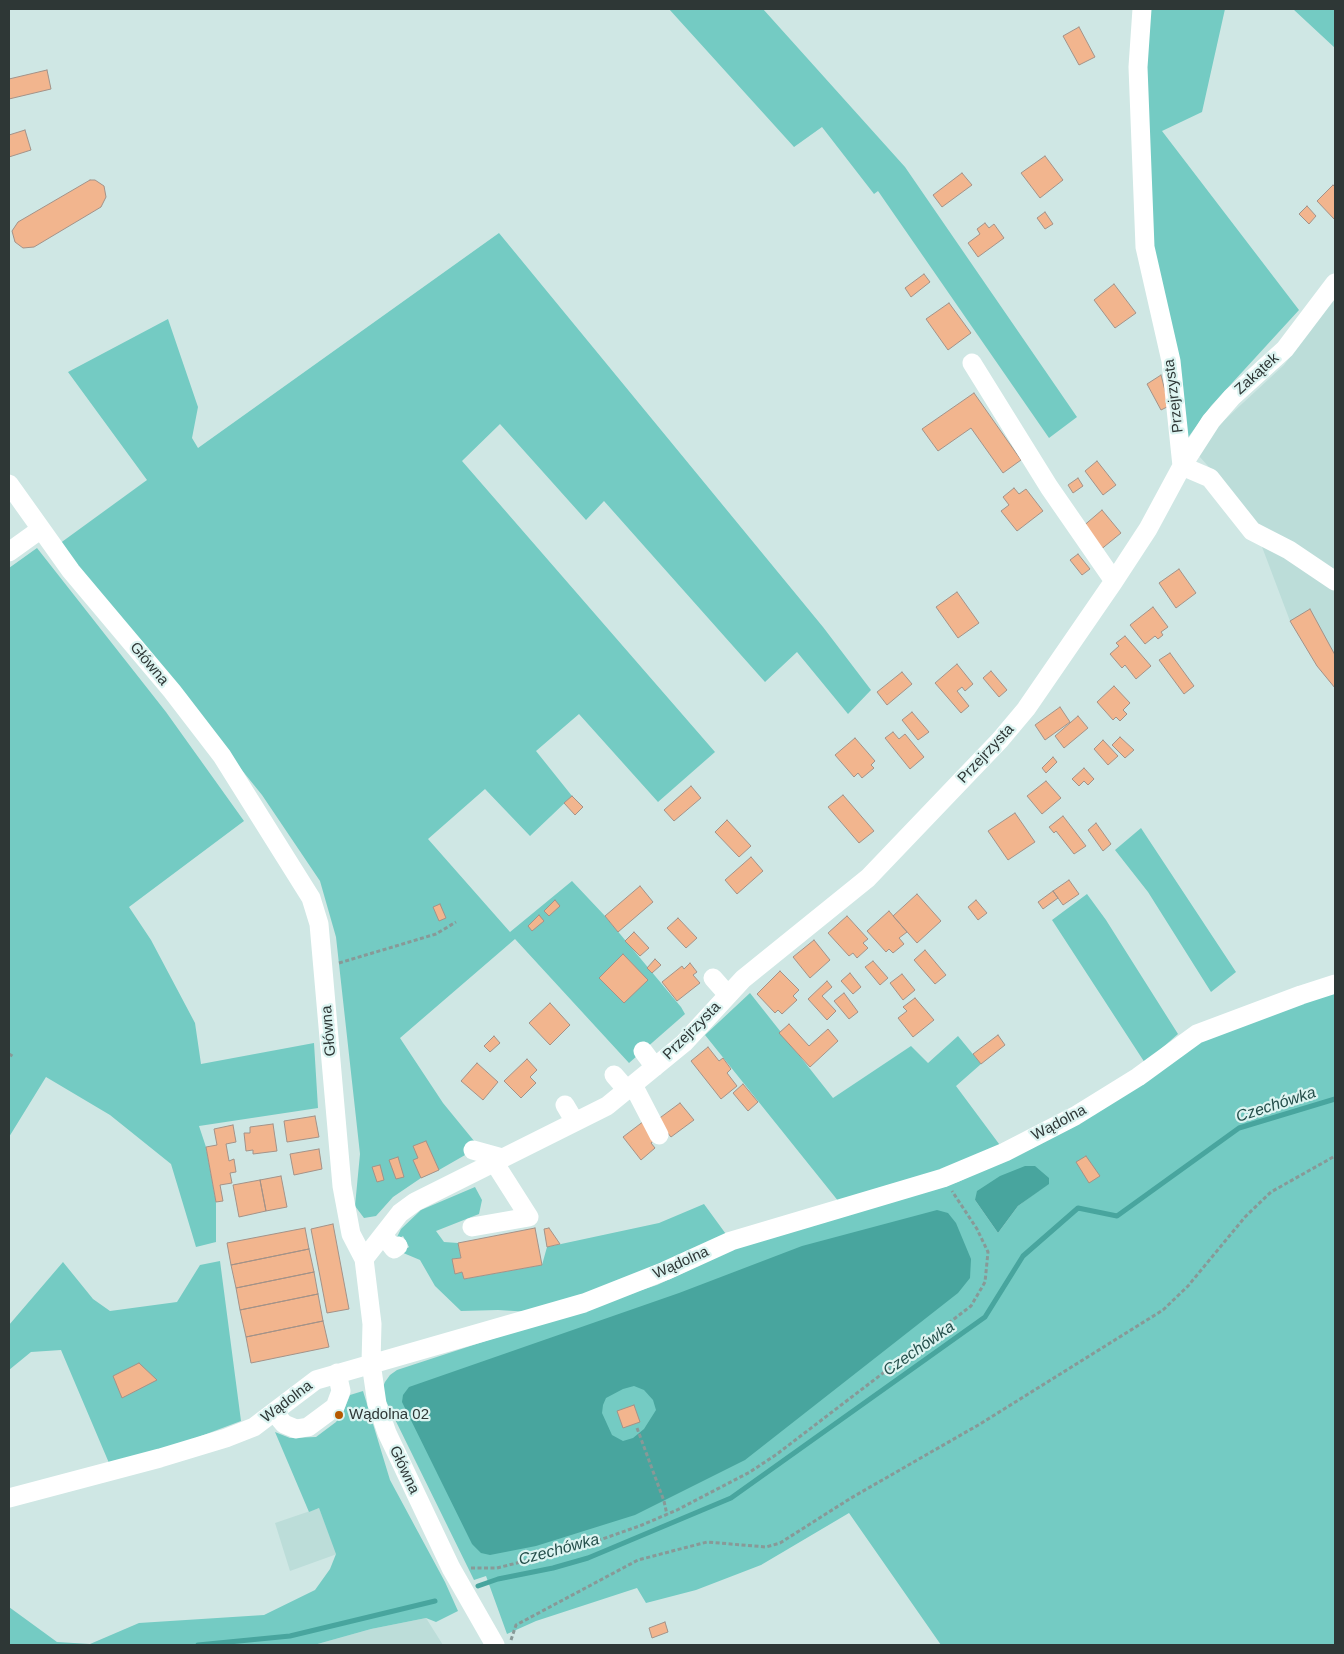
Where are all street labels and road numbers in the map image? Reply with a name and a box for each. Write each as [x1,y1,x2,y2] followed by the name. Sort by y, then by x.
[1231,349,1283,399] street label: Zakątek
[1161,358,1187,434] street label: Przejrzysta
[126,639,172,689] street label: Główna
[954,721,1018,787] street label: Przejrzysta
[659,998,725,1064] street label: Przejrzysta
[318,1005,340,1057] street label: Główna
[1029,1101,1089,1145] street label: Wądolna
[650,1243,712,1283] street label: Wądolna
[258,1377,316,1427] street label: Wądolna
[385,1443,423,1497] street label: Główna

